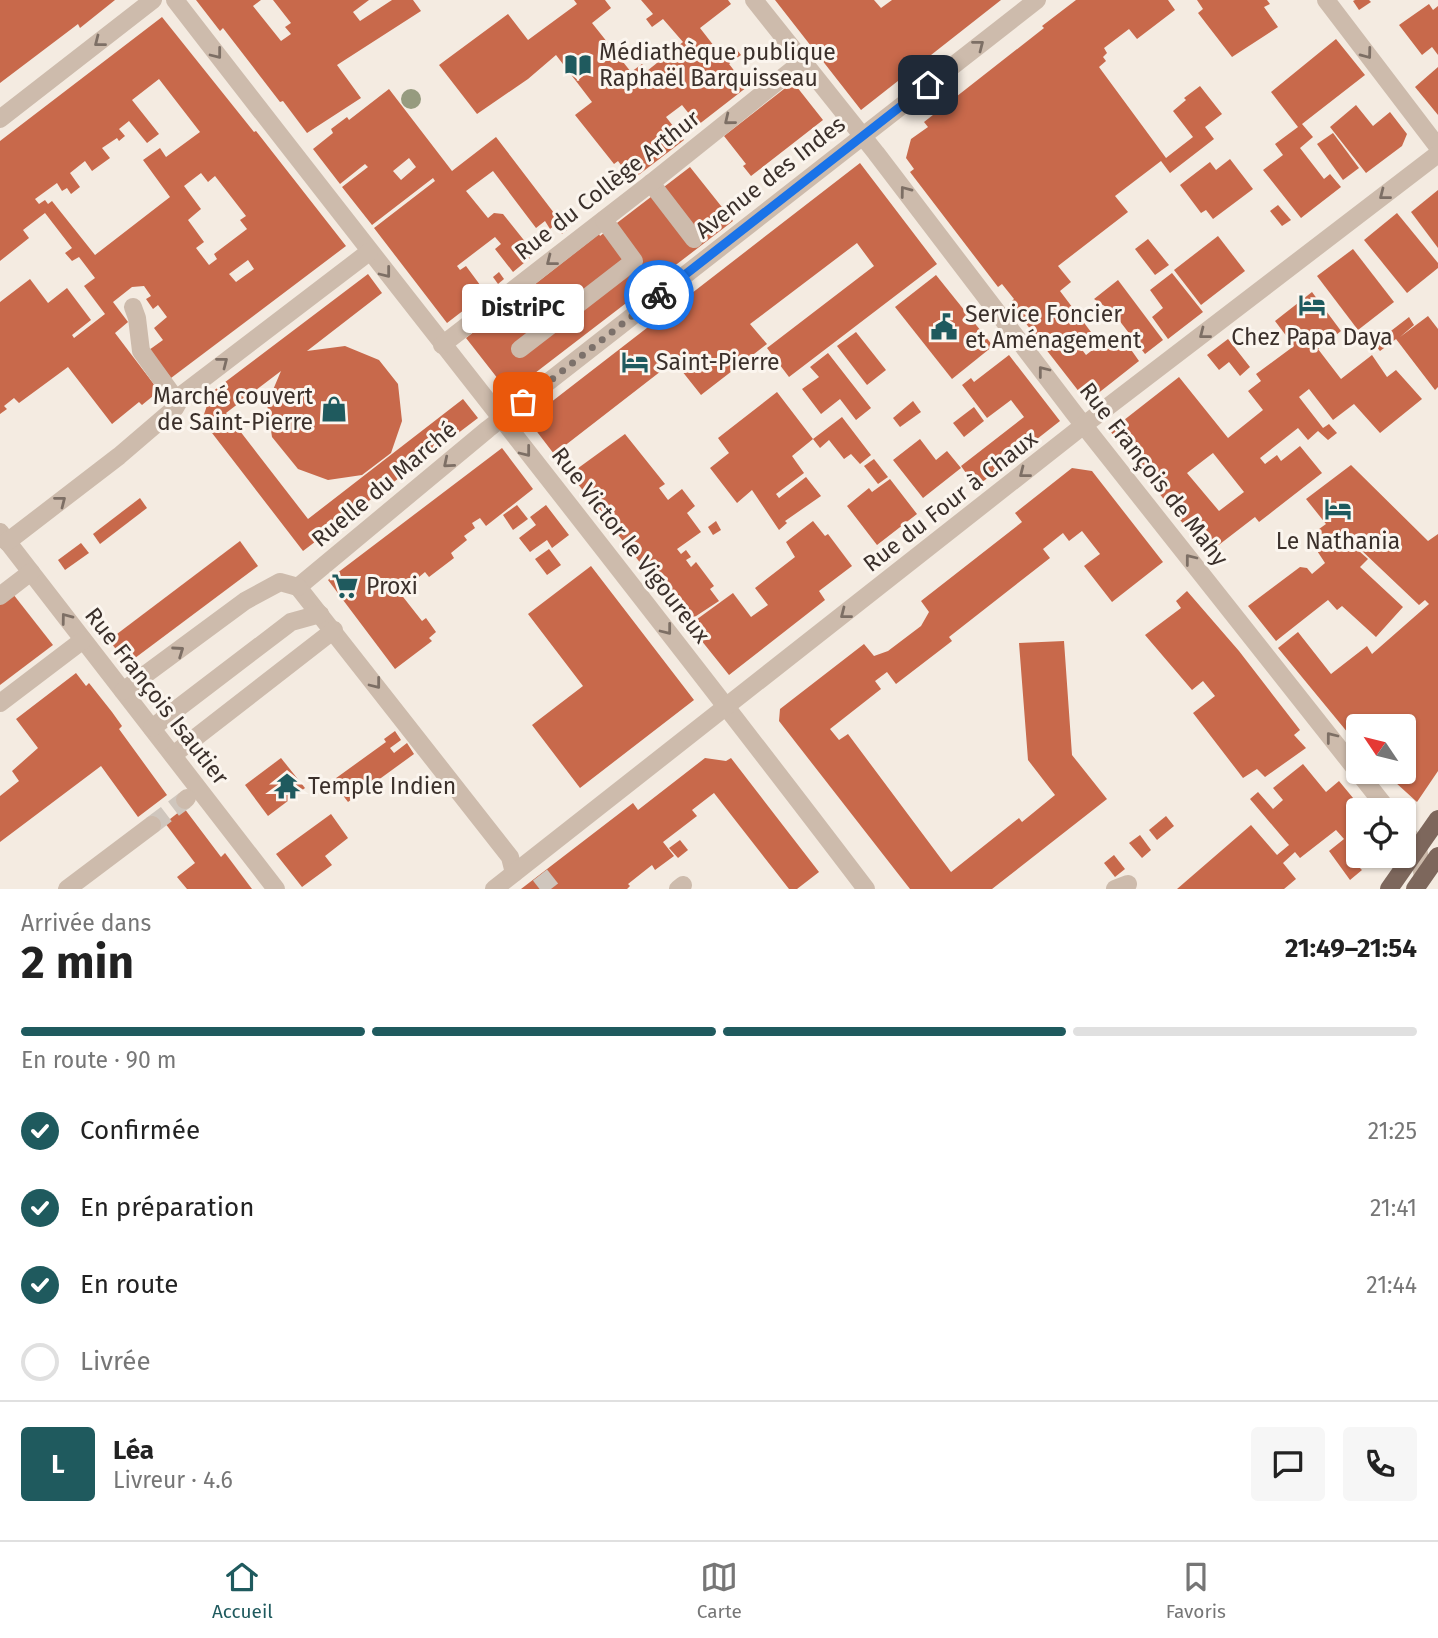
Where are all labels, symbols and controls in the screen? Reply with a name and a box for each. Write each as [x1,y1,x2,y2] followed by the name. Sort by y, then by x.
[94,33,107,46] one-way arrow
[599,38,836,92] place label: Médiathèque publique Raphaël Barquisseau
[971,41,983,54] one-way arrow
[208,46,221,59] one-way arrow
[1359,47,1372,59] one-way arrow
[563,50,593,80] library icon: Médiathèque publique Raphaël Barquisseau
[898,55,958,115] pin
[909,66,947,104] icon: home
[509,104,705,266] street label: Rue du Collège Arthur
[689,110,851,244] street label: Avenue des Indes
[725,112,738,124] one-way arrow
[900,186,913,198] one-way arrow
[1379,187,1392,200] one-way arrow
[546,252,558,265] one-way arrow
[624,260,694,330] courier
[377,265,390,278] one-way arrow
[640,276,678,314] icon: bike
[462,283,584,332] callout: DistriPC
[1297,290,1327,320] hotel icon: Chez Papa Daya
[481,294,565,322] text: DistriPC
[965,300,1142,354] place label: Service Foncier et Aménagement
[929,312,959,342] public building icon: Service Foncier et Aménagement
[1231,323,1393,351] place label: Chez Papa Daya
[1199,325,1211,338] one-way arrow
[620,347,650,377] hotel icon: Saint-Pierre
[656,348,780,376] place label: Saint-Pierre
[215,358,228,370] one-way arrow
[1038,367,1051,379] one-way arrow
[493,372,553,432] pin
[1074,377,1235,572] street label: Rue François de Mahy
[153,382,314,436] place label: Marché couvert de Saint-Pierre
[504,383,542,421] icon: bag
[319,394,349,424] shop icon: Marché couvert de Saint-Pierre
[306,415,462,553] street label: Ruelle du Marché
[857,424,1043,578] street label: Rue du Four à Chaux
[546,442,717,649] street label: Rue Victor le Vigoureux
[518,444,531,456] one-way arrow
[443,455,456,467] one-way arrow
[1019,465,1031,478] one-way arrow
[1323,494,1353,524] hotel icon: Le Nathania
[54,496,66,509] one-way arrow
[1276,527,1400,555] place label: Le Nathania
[1185,554,1198,567] one-way arrow
[330,571,360,601] supermarket icon: Proxi
[366,572,418,600] place label: Proxi
[79,602,235,790] street label: Rue François Isautier
[841,606,853,619] one-way arrow
[62,614,75,626] one-way arrow
[659,623,672,635] one-way arrow
[171,646,184,659] one-way arrow
[368,676,381,689] one-way arrow
[1346,714,1416,784] north arrow
[1346,714,1416,868] map controls
[1326,733,1339,745] one-way arrow
[272,771,302,801] temple icon: Temple Indien
[308,772,456,800] place label: Temple Indien
[1346,798,1416,868] button: locate
[21,909,151,937] text: Arrivée dans
[1285,933,1417,964] text: 21:49–21:54
[21,935,134,990] text: 2 min
[21,1046,177,1074] text: En route · 90 m
[21,1112,59,1150] icon: check
[80,1115,200,1146] text: Confirmée
[1368,1117,1417,1145] text: 21:25
[21,1189,59,1227] icon: check
[80,1192,254,1223] text: En préparation
[1370,1194,1417,1222] text: 21:41
[21,1266,59,1304] icon: check
[80,1269,179,1300] text: En route
[1366,1271,1417,1299] text: 21:44
[80,1346,151,1377] text: Livrée
[1251,1427,1325,1501] button: chat
[1343,1427,1417,1501] button: phone
[113,1435,154,1466] text: Léa
[51,1449,65,1480] text: L
[113,1466,233,1494] text: Livreur · 4.6
[212,1558,273,1623] tab: Accueil
[697,1558,742,1623] tab: Carte
[1166,1558,1226,1623] tab: Favoris

